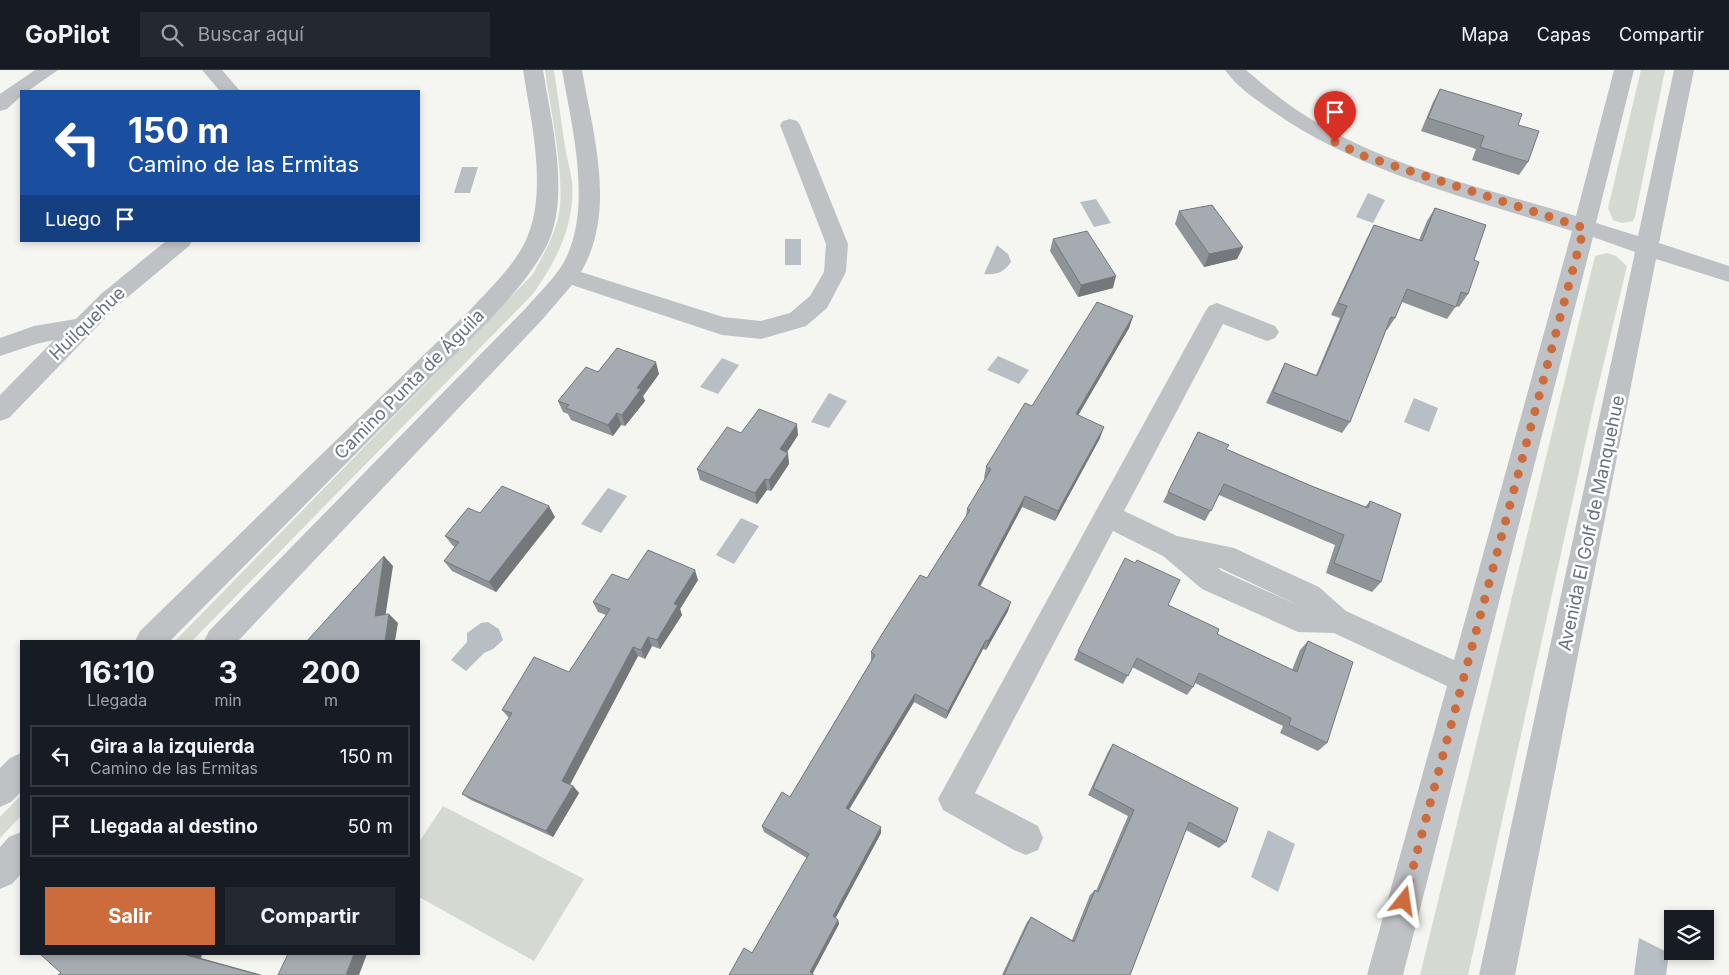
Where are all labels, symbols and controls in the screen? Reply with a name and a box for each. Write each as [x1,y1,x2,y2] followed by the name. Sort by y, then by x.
[140,12,490,57] search box
[25,20,110,49] text: GoPilot
[158,21,186,49] icon: search
[198,23,304,46] text: Buscar aquí
[1461,24,1509,45] text: Mapa
[1537,24,1591,45] text: Capas
[1619,24,1704,45] text: Compartir
[1314,91,1356,142] pin
[1321,98,1349,126] icon: arrive
[128,109,229,151] text: 150 m
[45,110,110,175] icon: left
[128,151,359,177] text: Camino de las Ermitas
[111,205,139,233] icon: arrive
[45,208,101,231] text: Luego
[45,282,129,364] street label: Huilquehue
[329,304,488,463] street label: Camino Punta de Águila
[1554,393,1628,653] street label: Avenida El Golf de Manquehue
[79,654,155,690] text: 16:10
[218,654,238,690] text: 3
[301,654,361,690] text: 200
[87,690,147,710] text: Llegada
[214,690,242,710] text: min
[324,690,338,710] text: m
[90,735,255,758] text: Gira a la izquierda
[47,742,75,770] icon: left
[340,745,393,768] text: 150 m
[90,758,258,778] text: Camino de las Ermitas
[47,812,75,840] icon: arrive
[90,815,258,838] text: Llegada al destino
[347,815,393,838] text: 50 m
[1377,874,1429,926] position arrow
[45,887,215,945] button: Salir
[225,887,395,945] button: Compartir
[1664,910,1714,960] map controls
[1664,910,1714,960] button: layers

